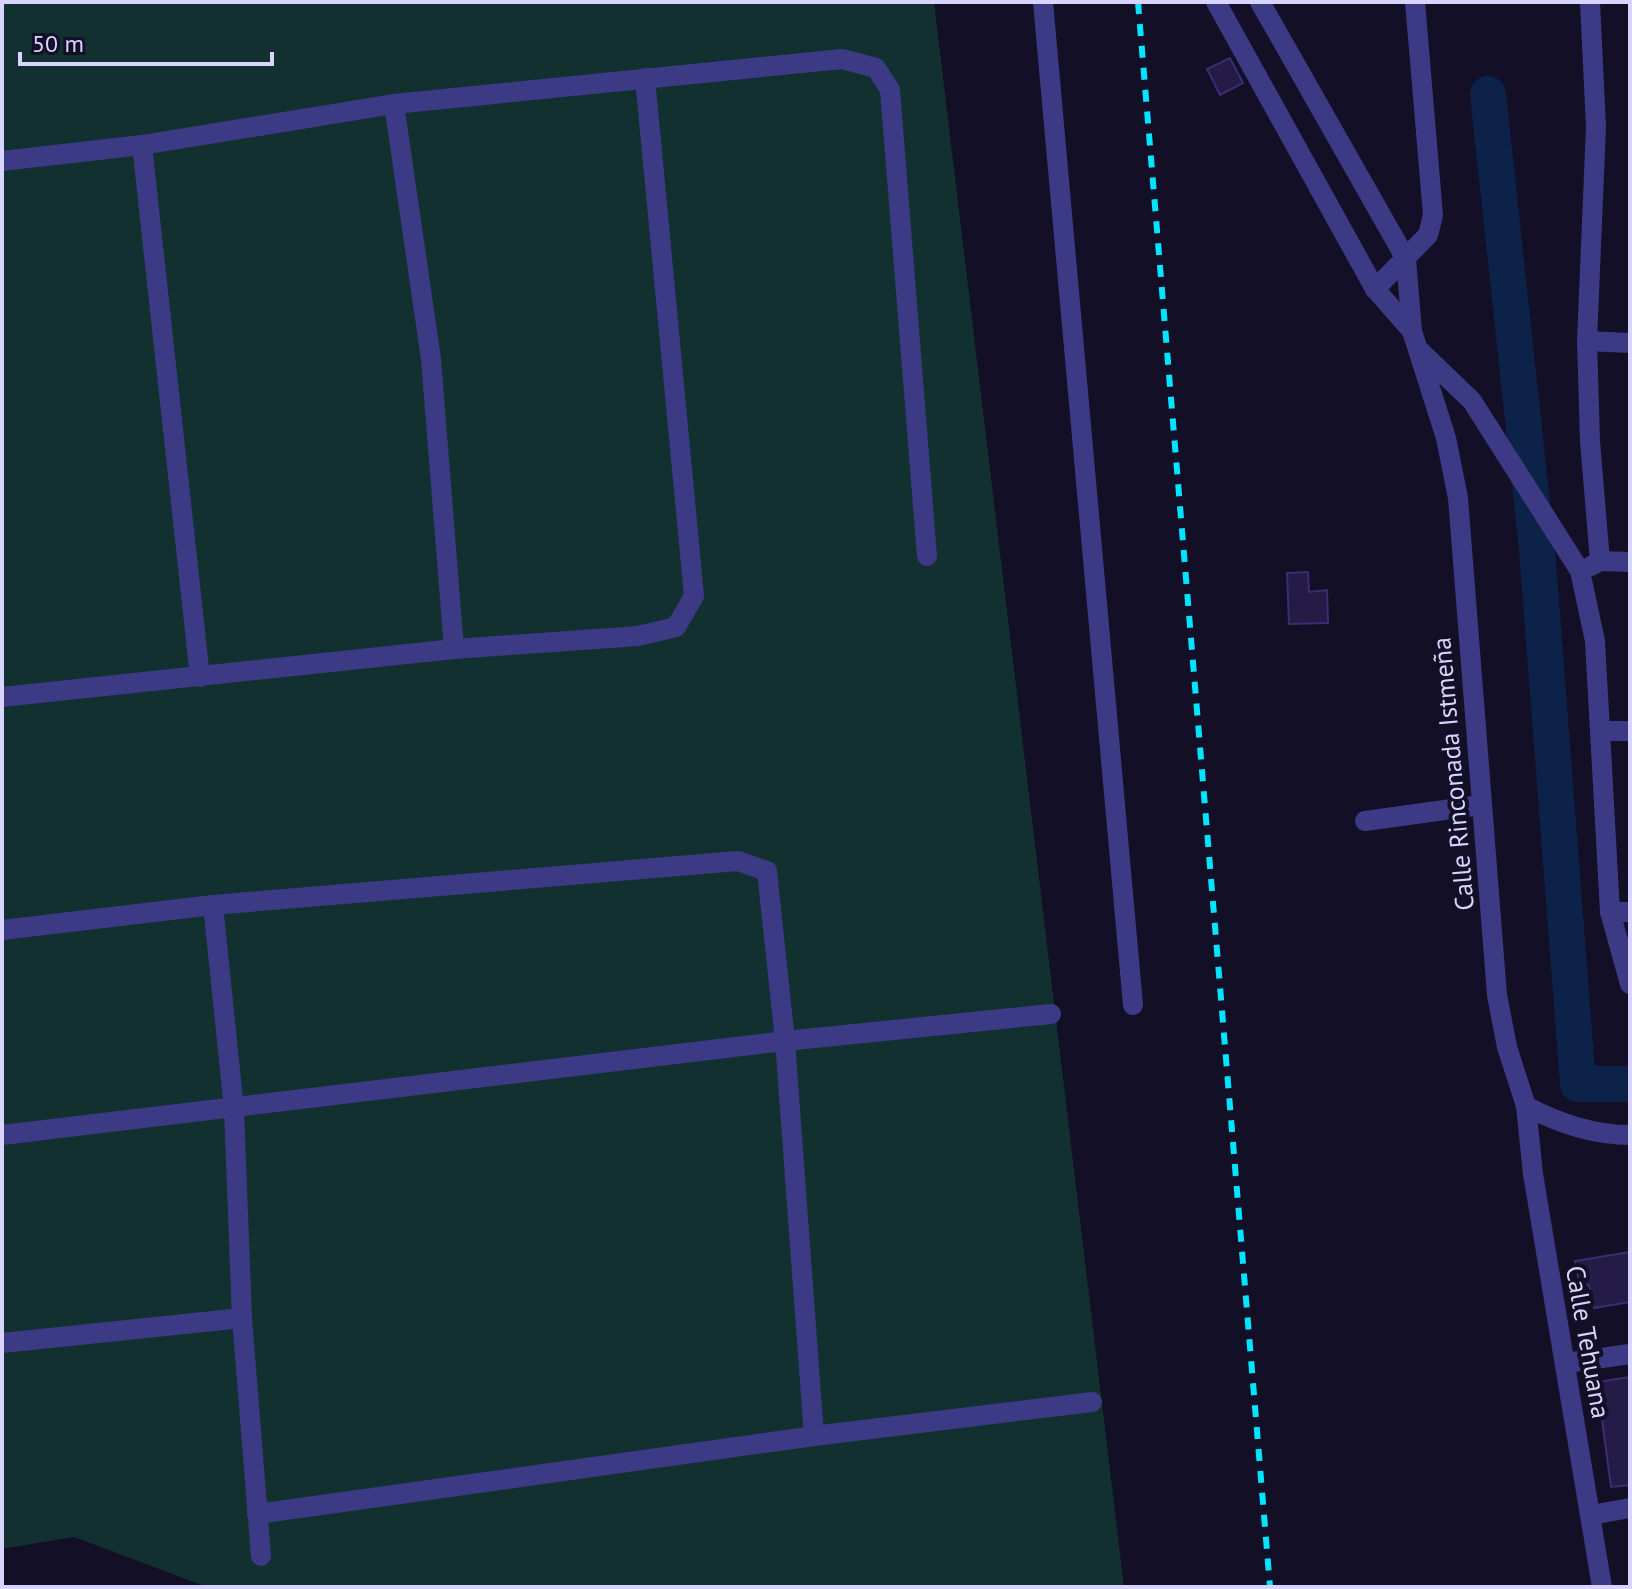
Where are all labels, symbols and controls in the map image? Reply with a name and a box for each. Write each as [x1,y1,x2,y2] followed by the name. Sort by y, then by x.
[20,16,272,66] scale bar
[32,28,84,59] text: 50 m
[1424,636,1481,912] street label: Calle Rinconada Istmeña
[1559,1263,1618,1421] street label: Calle Tehuana

